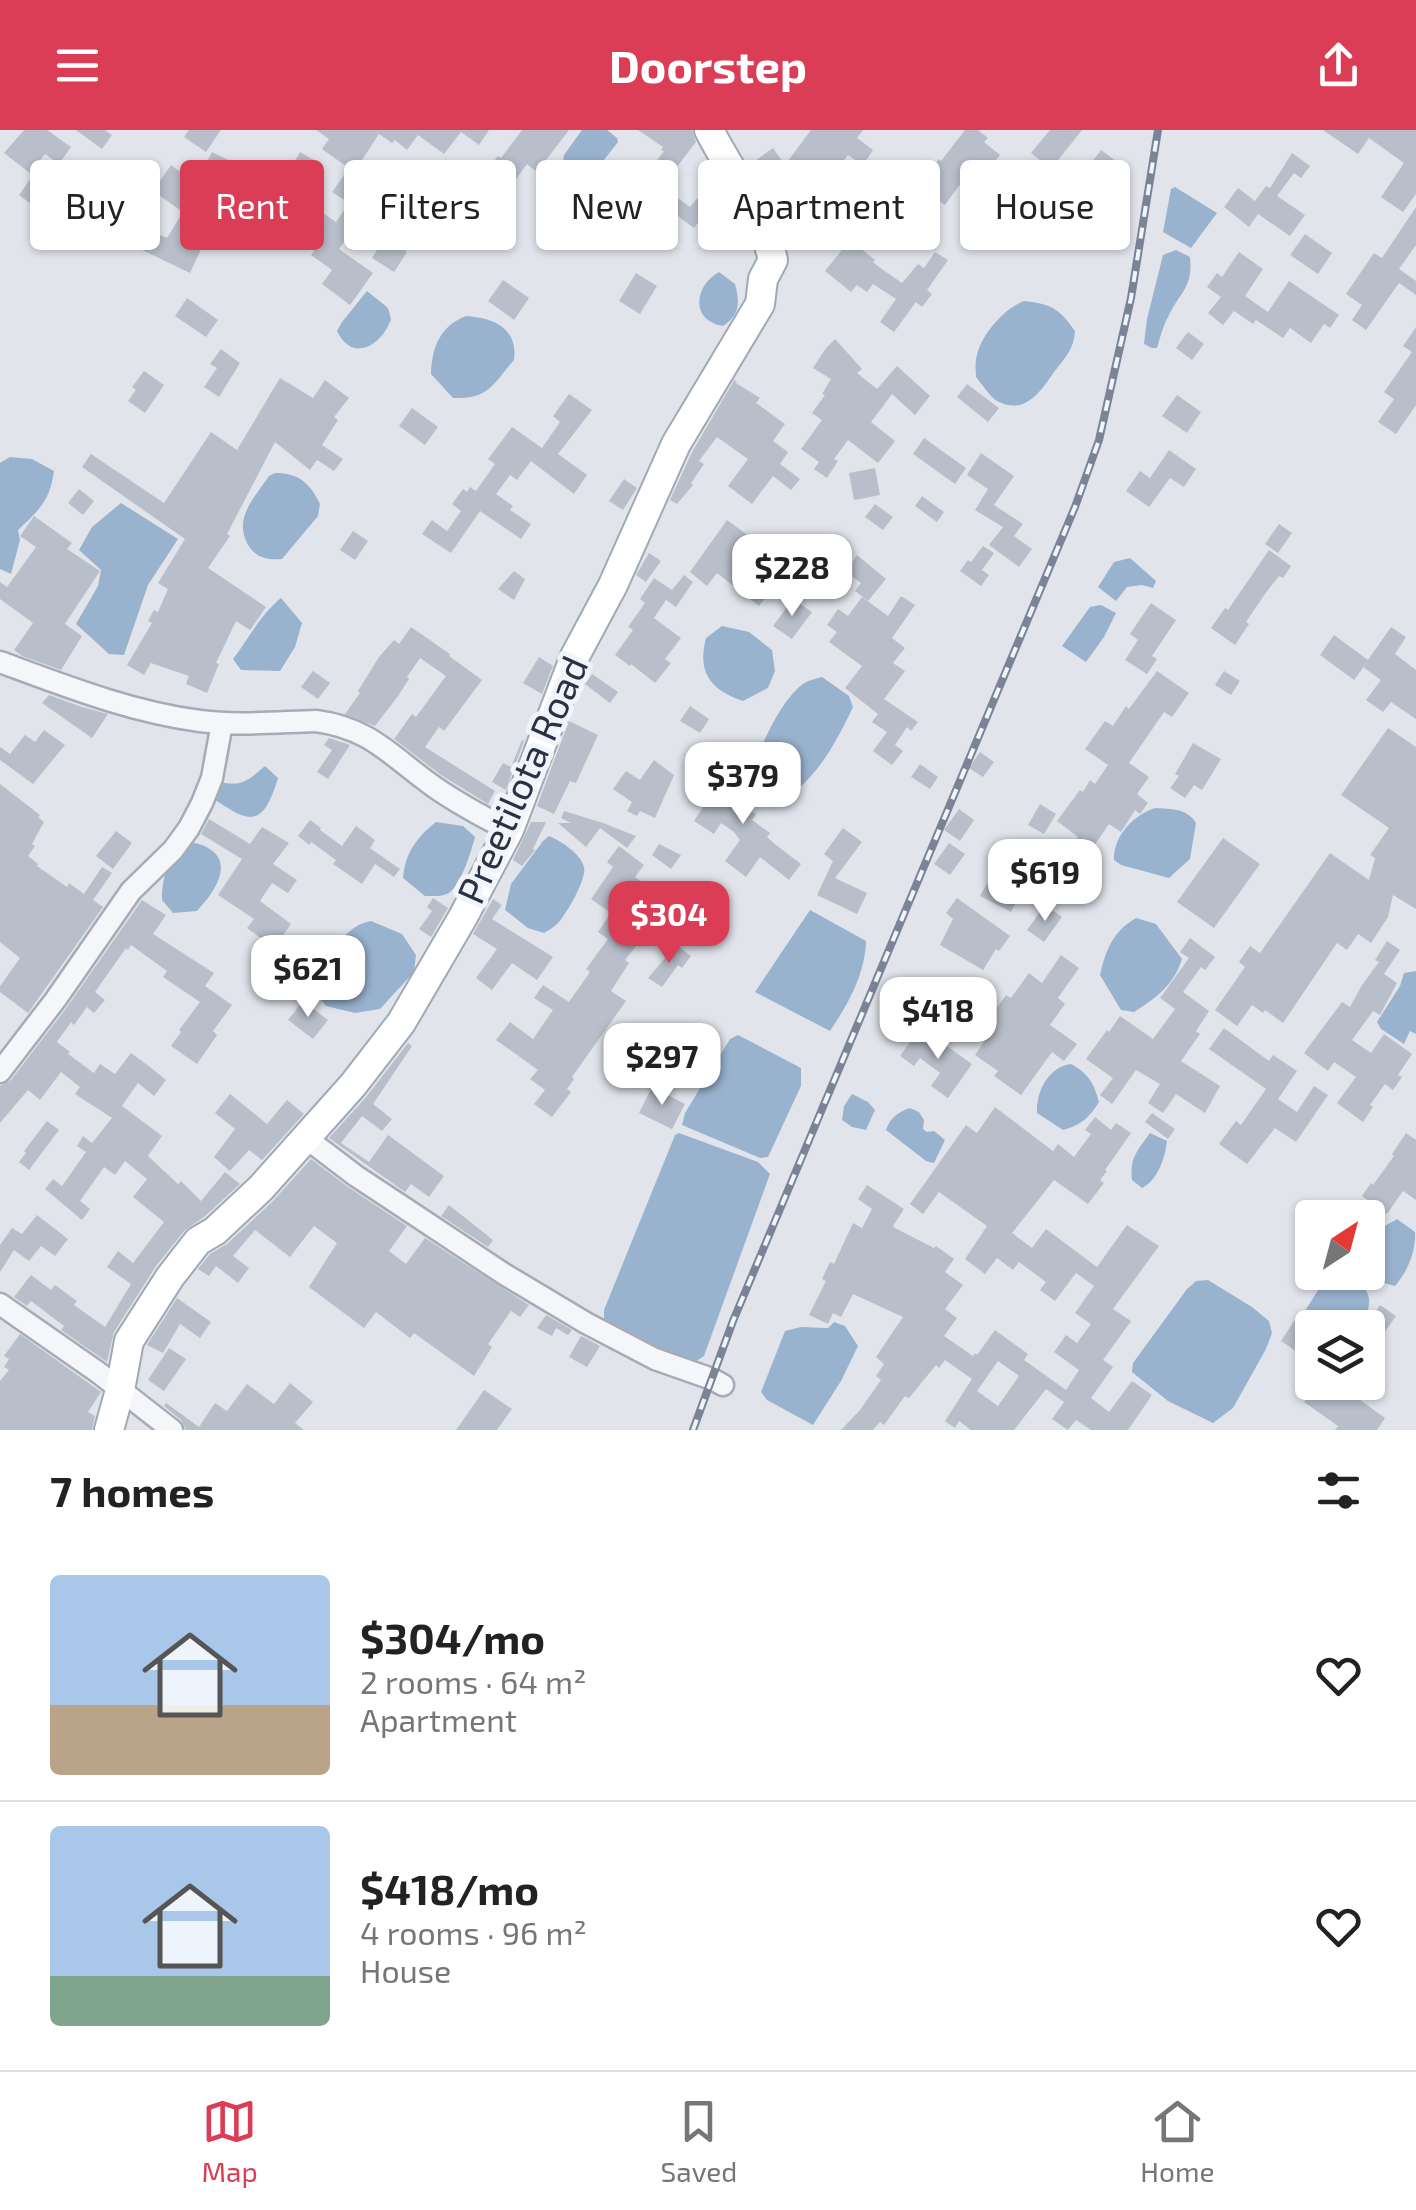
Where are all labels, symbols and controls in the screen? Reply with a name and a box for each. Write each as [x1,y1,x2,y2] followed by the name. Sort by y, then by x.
[50,38,105,93] icon: menu
[609,38,807,92] text: Doorstep
[1311,38,1366,93] icon: share
[30,160,160,250] chip: Buy
[180,160,324,250] chip: Rent
[344,160,516,250] chip: Filters
[536,160,678,250] chip: New
[698,160,940,250] chip: Apartment
[960,160,1130,250] chip: House
[733,534,851,619] pin: $228
[754,547,830,585] text: $228
[446,648,596,910] street label: Preetilota Road
[684,742,802,827] pin: $379
[707,755,779,793] text: $379
[986,839,1104,924] pin: $619
[1010,852,1080,890] text: $619
[610,881,728,966] pin: $304
[630,894,708,932] text: $304
[249,935,367,1020] pin: $621
[273,948,343,986] text: $621
[879,977,997,1062] pin: $418
[902,990,974,1028] text: $418
[603,1023,721,1108] pin: $297
[626,1036,698,1074] text: $297
[1295,1200,1385,1290] north arrow
[1295,1200,1385,1400] map controls
[1295,1310,1385,1400] button: layers
[1311,1463,1366,1518] icon: filters
[50,1465,214,1515] text: 7 homes
[360,1612,545,1662] text: $304/mo
[130,1615,250,1735] icon: home
[1311,1648,1366,1703] icon: heart
[360,1662,586,1700] text: 2 rooms · 64 m²
[360,1700,517,1738] text: Apartment
[360,1863,539,1913] text: $418/mo
[130,1866,250,1986] icon: home
[1311,1899,1366,1954] icon: heart
[360,1913,587,1951] text: 4 rooms · 96 m²
[360,1951,451,1989] text: House
[201,2094,258,2188] tab: Map
[661,2094,737,2188] tab: Saved
[1140,2094,1215,2188] tab: Home

